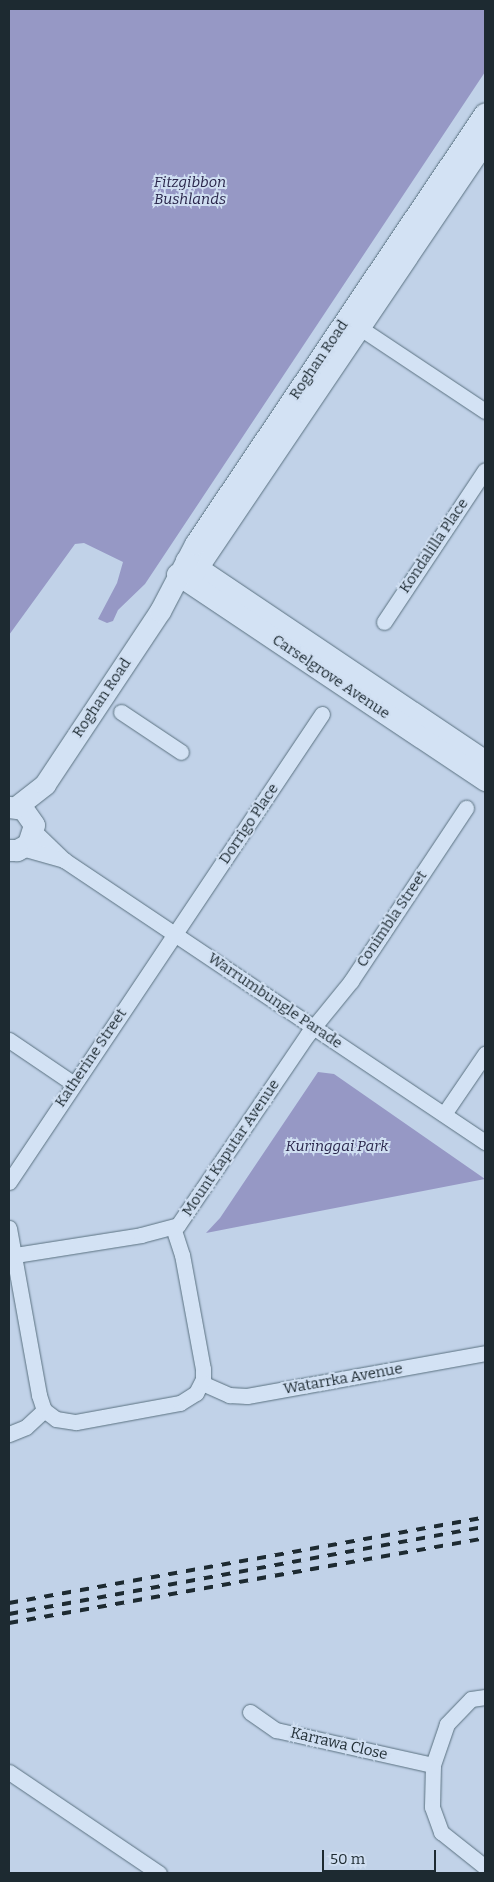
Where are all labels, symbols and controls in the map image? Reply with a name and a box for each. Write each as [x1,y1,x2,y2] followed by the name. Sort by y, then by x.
[154,173,226,208] park label: Fitzgibbon Bushlands
[286,317,352,403] street label: Roghan Road
[396,495,472,597] street label: Kondalilla Place
[269,631,393,723] street label: Carselgrove Avenue
[69,655,135,741] street label: Roghan Road
[216,780,282,868] street label: Dorrigo Place
[353,867,431,971] street label: Conimbla Street
[204,949,346,1053] street label: Warrumbungle Parade
[51,1005,131,1111] street label: Katherine Street
[178,1076,284,1220] street label: Mount Kaputar Avenue
[286,1138,388,1156] park label: Kuringgai Park
[282,1360,404,1398] street label: Watarrka Avenue
[289,1724,389,1764] street label: Karrawa Close
[324,1840,438,1872] scale bar
[330,1850,365,1868] text: 50 m

